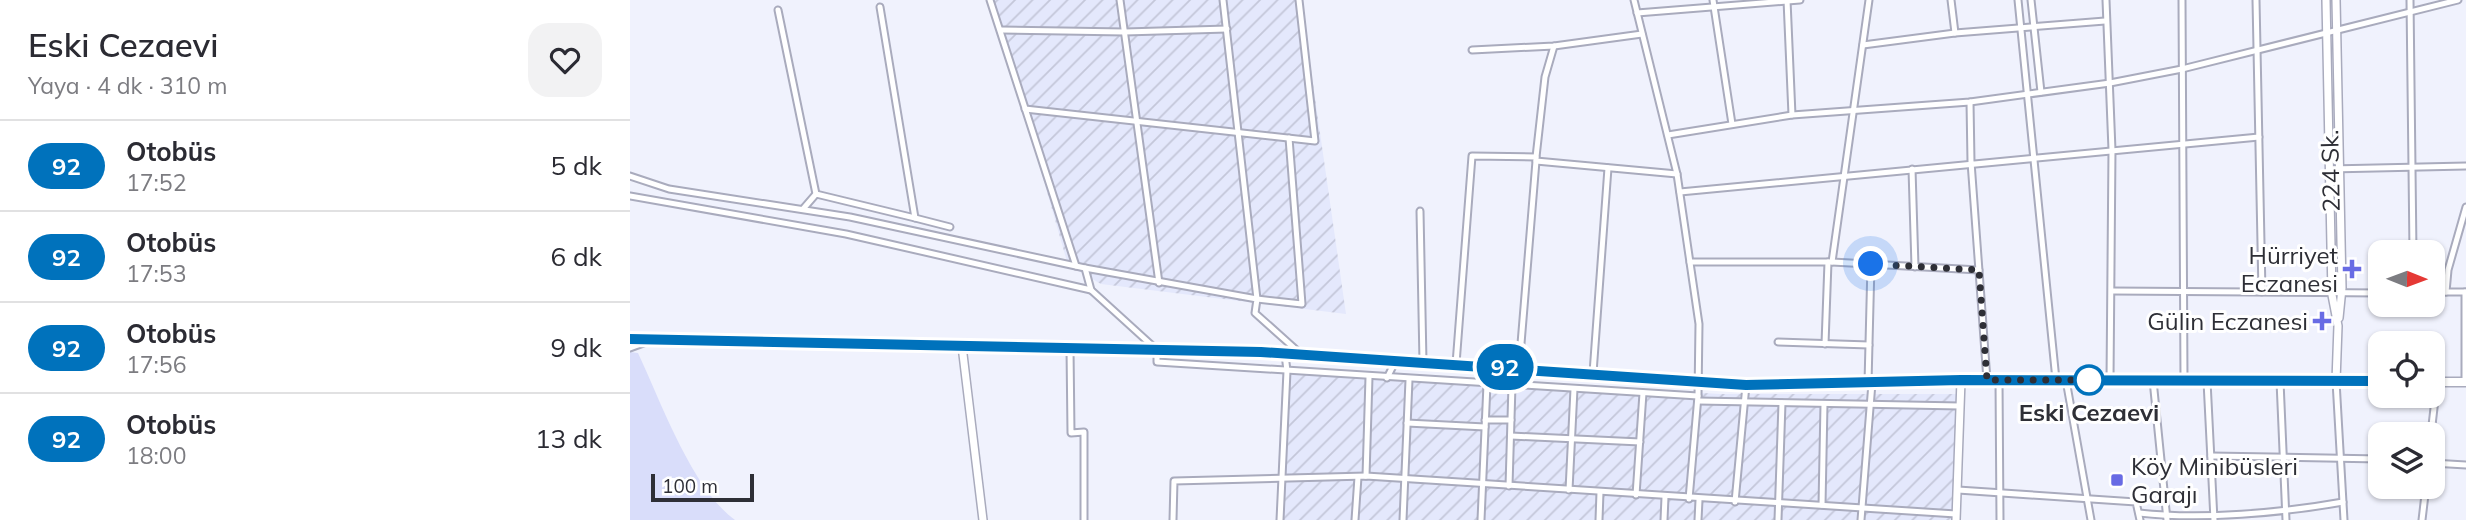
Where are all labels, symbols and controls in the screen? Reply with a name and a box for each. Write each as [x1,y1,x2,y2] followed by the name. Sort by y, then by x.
[528,23,602,97] button: heart
[28,24,219,65] text: Eski Cezaevi
[28,71,227,100] text: Yaya · 4 dk · 310 m
[2314,129,2346,213] street label: 224 Sk.
[126,135,216,168] text: Otobüs
[551,149,602,182] text: 5 dk
[52,151,81,181] text: 92
[126,168,186,197] text: 17:52
[126,226,216,259] text: Otobüs
[551,240,602,273] text: 6 dk
[2241,240,2338,298] place label: Hürriyet Eczanesi
[2368,240,2445,317] north arrow
[2368,240,2445,499] map controls
[52,242,81,272] text: 92
[1853,246,1888,281] your location
[126,259,186,288] text: 17:53
[2344,261,2360,277] marker: Hürriyet Eczanesi
[2147,306,2308,336] place label: Gülin Eczanesi
[2314,313,2330,329] marker: Gülin Eczanesi
[126,317,216,350] text: Otobüs
[551,331,602,364] text: 9 dk
[2368,331,2445,408] button: locate
[52,333,81,363] text: 92
[1474,344,1536,390] line badge: 92
[126,350,186,379] text: 17:56
[1491,352,1519,382] text: 92
[2074,365,2104,395] marker: Eski Cezaevi
[2019,397,2159,427] place label: Eski Cezaevi
[126,408,216,441] text: Otobüs
[535,422,602,455] text: 13 dk
[2368,422,2445,499] button: layers
[52,424,81,454] text: 92
[126,441,186,470] text: 18:00
[2131,451,2298,509] place label: Köy Minibüsleri Garajı
[651,471,754,503] scale bar
[2109,472,2125,488] marker: Köy Minibüsleri Garajı
[662,474,718,498] text: 100 m

